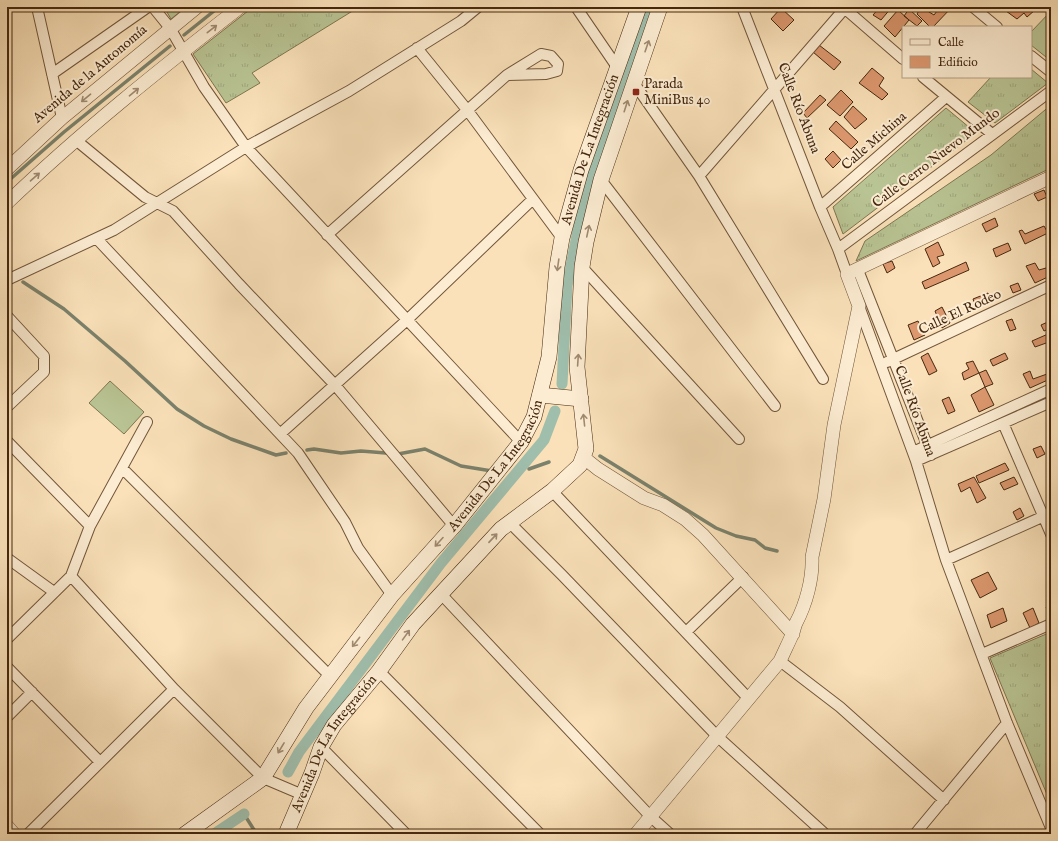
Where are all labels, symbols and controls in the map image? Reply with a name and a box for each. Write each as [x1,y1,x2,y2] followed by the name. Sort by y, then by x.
[28,20,152,128] street label: Avenida de la Autonomía
[206,25,217,33] one-way arrow
[902,26,1032,78] legend
[938,35,964,50] text: Calle
[644,40,651,53] one-way arrow
[938,55,978,70] text: Edificio
[773,60,825,157] street label: Calle Río Abuna
[557,71,624,228] street label: Avenida De La Integración
[644,75,710,109] place label: Parada MiniBus 40
[631,87,641,97] marker: Parada MiniBus 40
[129,88,140,97] one-way arrow
[80,93,91,102] one-way arrow
[623,100,630,113] one-way arrow
[869,104,1004,212] street label: Calle Cerro Nuevo Mundo
[838,107,911,174] street label: Calle Michina
[30,172,41,181] one-way arrow
[585,225,593,238] one-way arrow
[554,258,562,271] one-way arrow
[916,285,1005,339] street label: Calle El Rodeo
[574,354,581,367] one-way arrow
[890,363,940,460] street label: Calle Río Abuna
[443,398,547,536] street label: Avenida De La Integración
[580,413,587,426] one-way arrow
[488,533,498,543] one-way arrow
[434,537,444,547] one-way arrow
[402,629,410,640] one-way arrow
[352,637,360,648] one-way arrow
[287,671,381,816] street label: Avenida De La Integración
[276,742,284,754] one-way arrow

